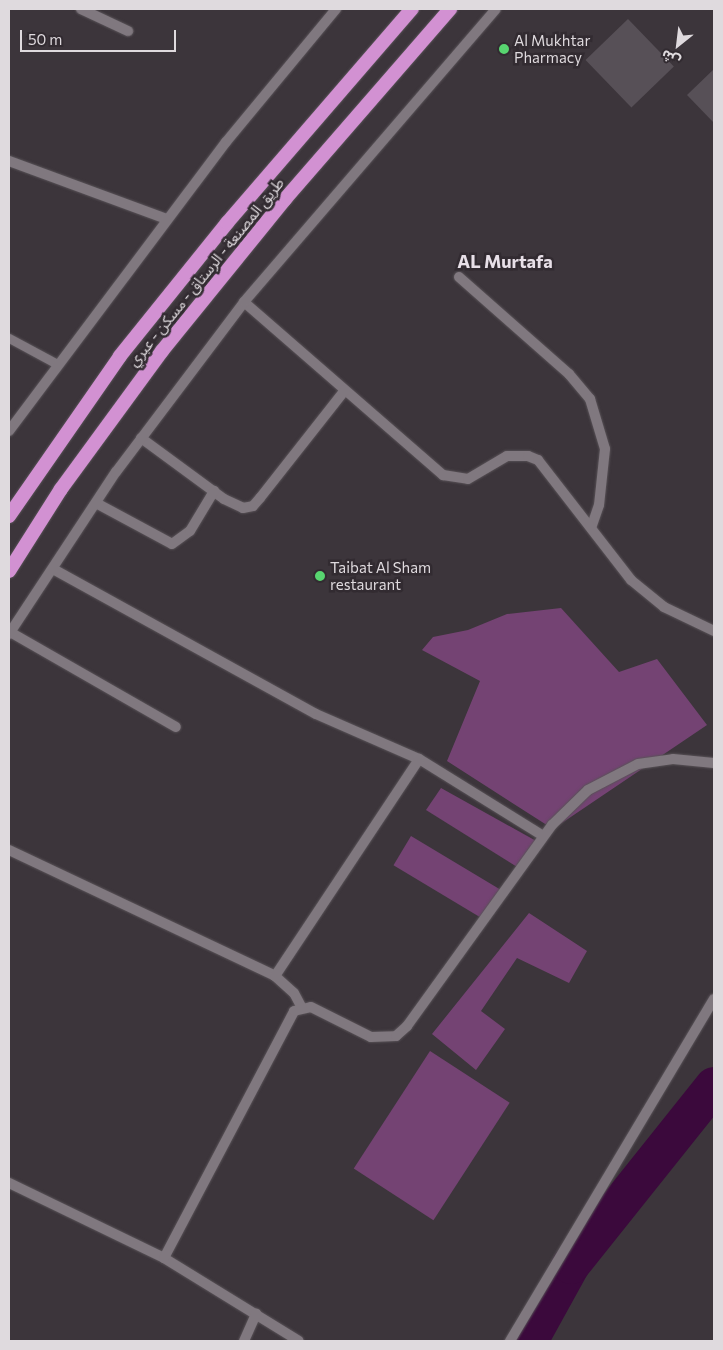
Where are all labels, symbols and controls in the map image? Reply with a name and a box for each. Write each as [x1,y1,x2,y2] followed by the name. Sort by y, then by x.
[22,20,179,52] scale bar
[653,20,703,70] north arrow
[28,30,62,48] text: 50 m
[514,31,590,66] place label: Al Mukhtar Pharmacy
[498,43,510,55] marker: Al Mukhtar Pharmacy
[658,46,683,71] text: ش
[124,174,288,370] street label: طريق المصنعة - الرستاق - مسكن - عبري
[457,250,553,272] district label: AL Murtafa
[330,558,431,593] place label: Taibat Al Sham restaurant
[314,570,326,582] marker: Taibat Al Sham restaurant

